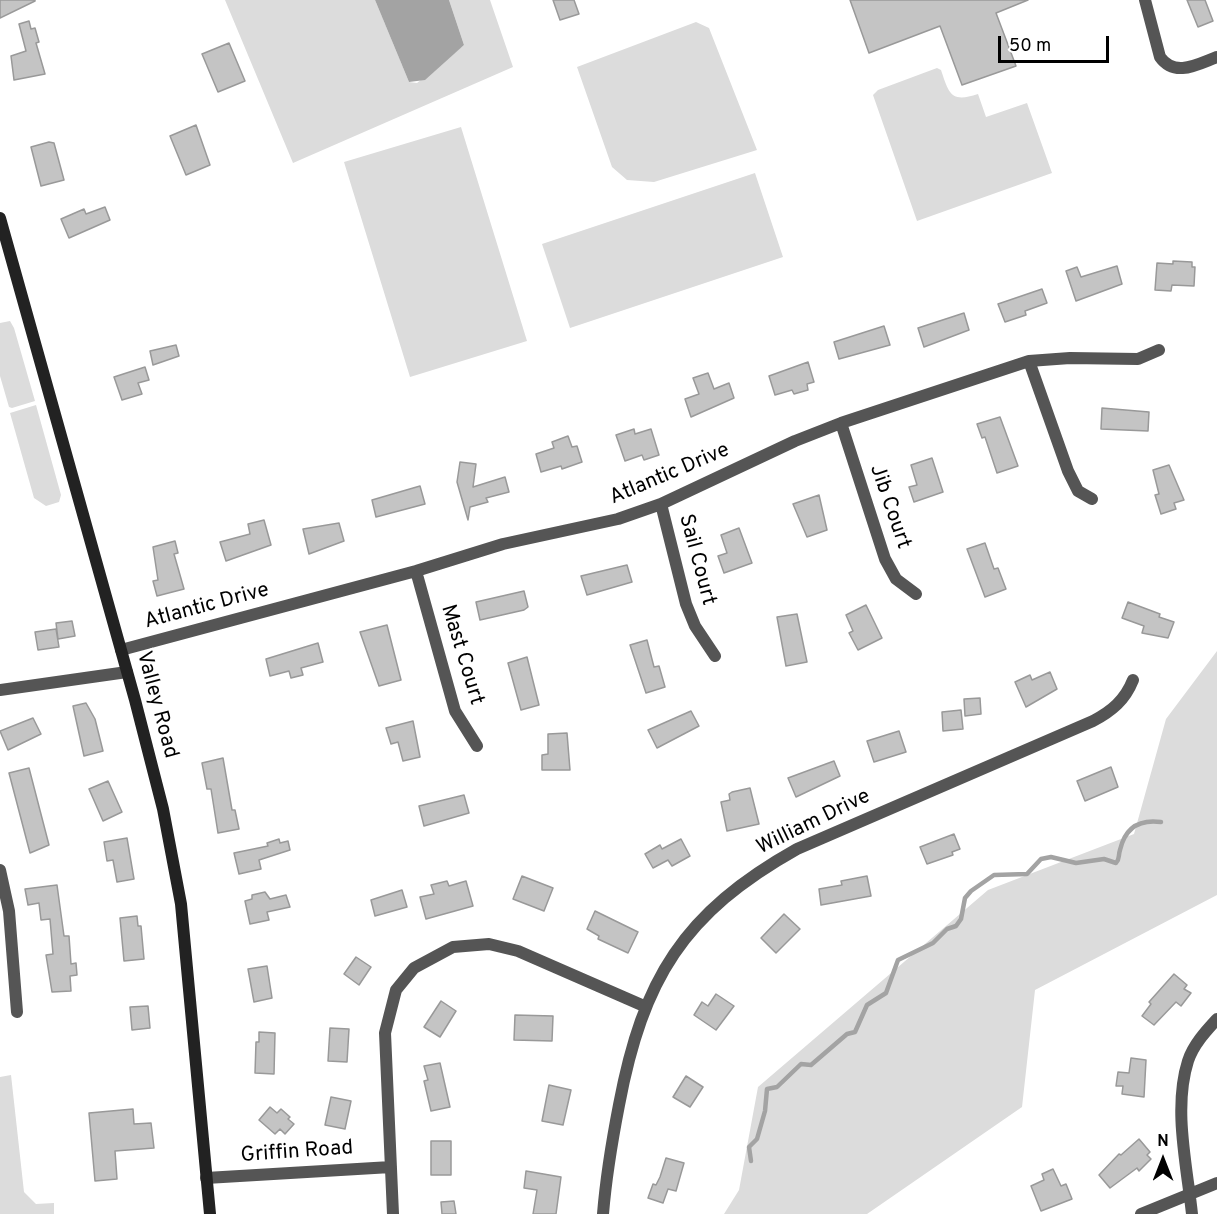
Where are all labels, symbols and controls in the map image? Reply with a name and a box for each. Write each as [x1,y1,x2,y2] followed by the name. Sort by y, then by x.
[1001,24,1112,62] scale bar
[1009,35,1051,58] text: 50 m
[606,438,734,512] street label: Atlantic Drive
[863,462,915,552] street label: Jib Court
[672,512,720,608] street label: Sail Court
[142,578,272,636] street label: Atlantic Drive
[434,602,488,708] street label: Mast Court
[130,649,182,761] street label: Valley Road
[753,785,875,861] street label: William Drive
[1133,1130,1193,1190] north arrow
[1157,1132,1169,1152] text: N
[240,1136,354,1170] street label: Griffin Road

